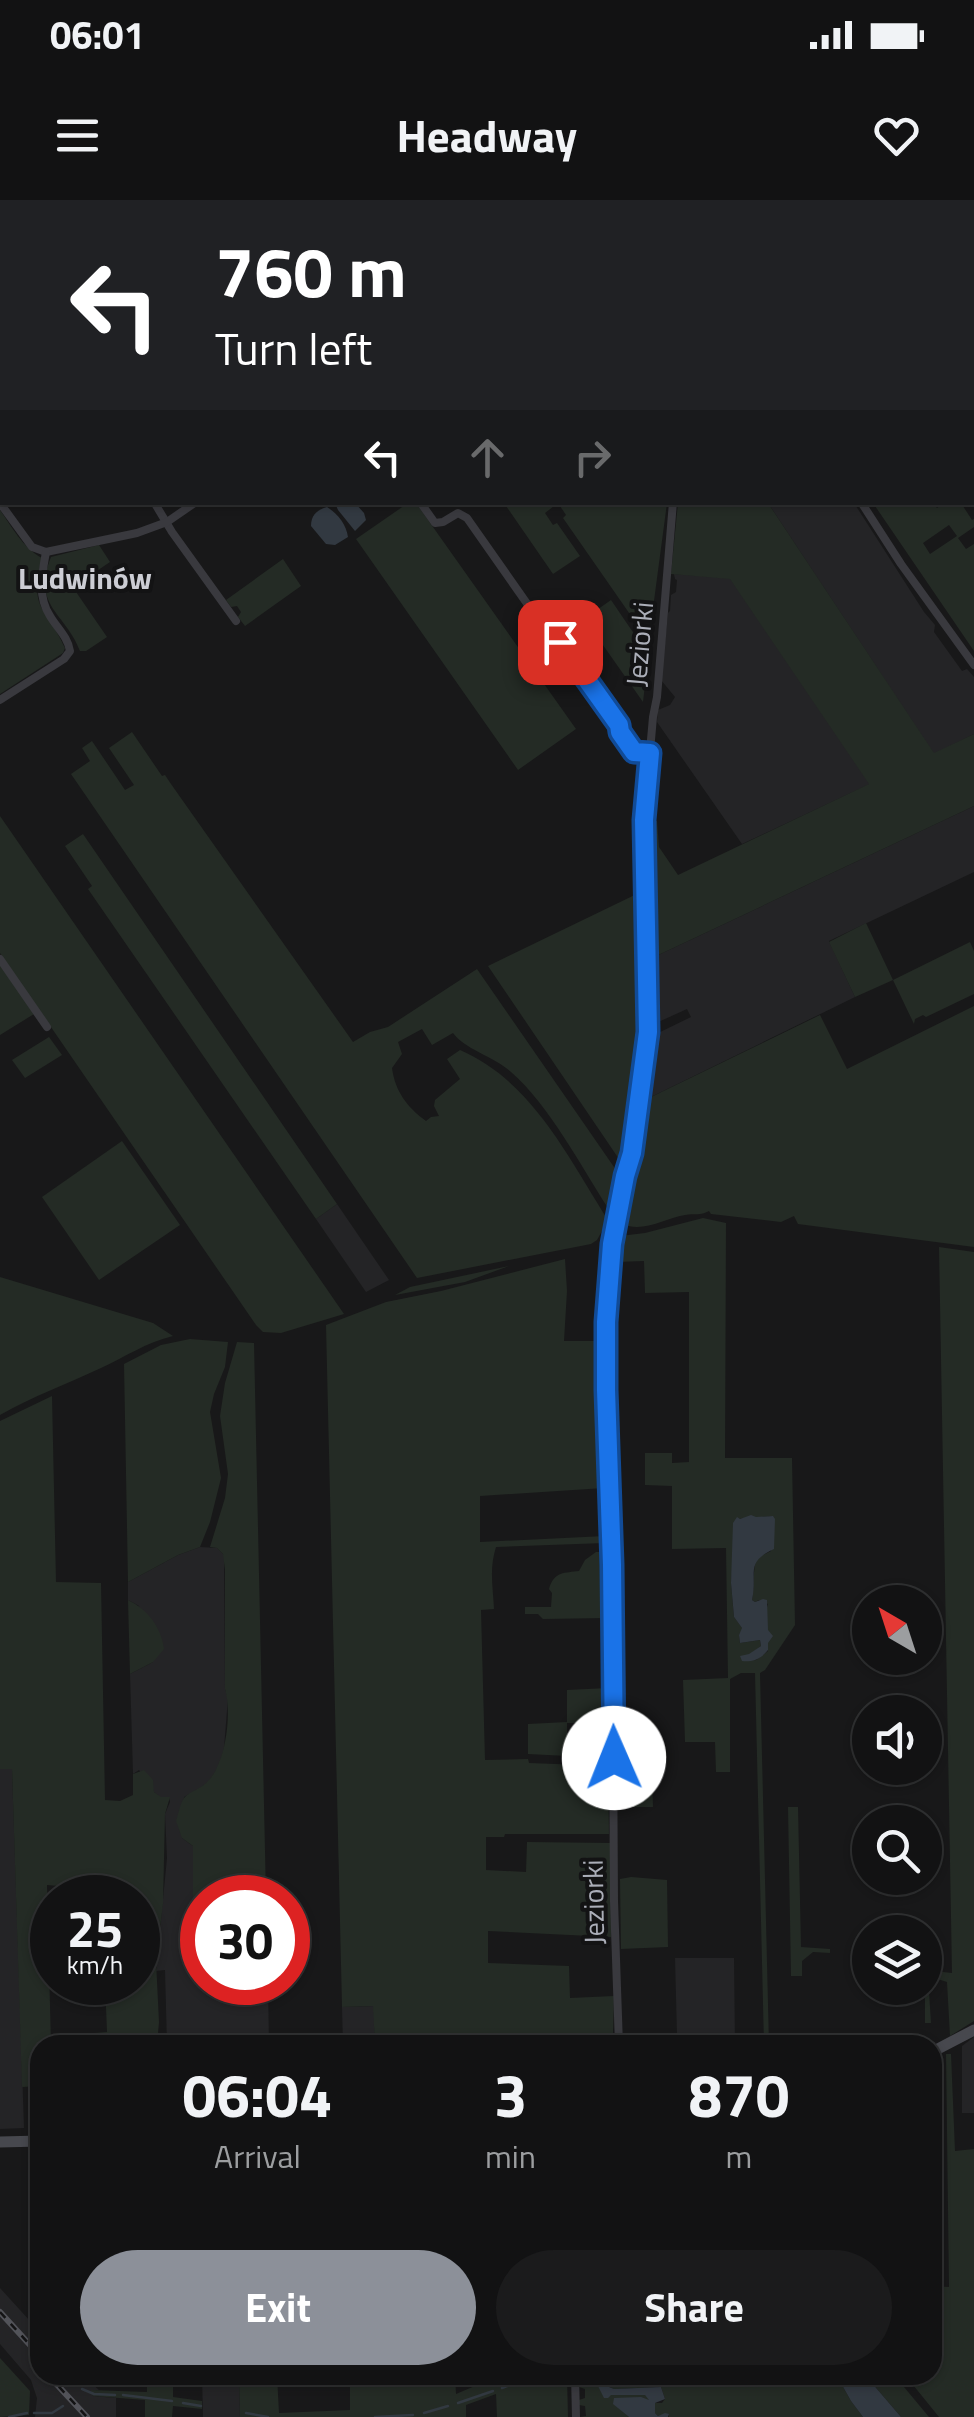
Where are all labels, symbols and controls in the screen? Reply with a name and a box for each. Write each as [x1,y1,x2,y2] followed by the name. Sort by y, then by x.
[50,6,145,64] text: 06:01
[397,101,577,169] text: Headway
[50,108,105,163] icon: menu
[869,108,924,163] icon: heart
[215,218,407,324] text: 760 m
[50,240,180,370] icon: left
[215,314,372,382] text: Turn left
[355,430,410,485] icon: left
[460,430,515,485] icon: ahead
[565,430,620,485] icon: right
[18,555,152,601] district label: Ludwinów
[518,600,603,685] pin
[614,600,664,688] street label: Jeziorki
[533,615,588,670] icon: arrive
[852,1585,942,1675] north arrow
[852,1585,942,2005] map controls
[852,1695,942,1785] button: sound
[562,1706,666,1810] position arrow
[852,1805,942,1895] button: search
[571,1859,615,1945] street label: Jeziorki
[180,1875,310,2005] speed limit sign: 30
[67,1890,123,1966] text: 25
[852,1915,942,2005] button: layers
[67,1946,123,1984] text: km/h
[183,2049,332,2140] text: 06:04
[494,2049,527,2140] text: 3
[689,2049,789,2140] text: 870
[214,2132,301,2180] text: Arrival
[485,2132,536,2180] text: min
[726,2132,752,2180] text: m
[80,2250,476,2365] button: Exit
[496,2250,892,2365] button: Share

